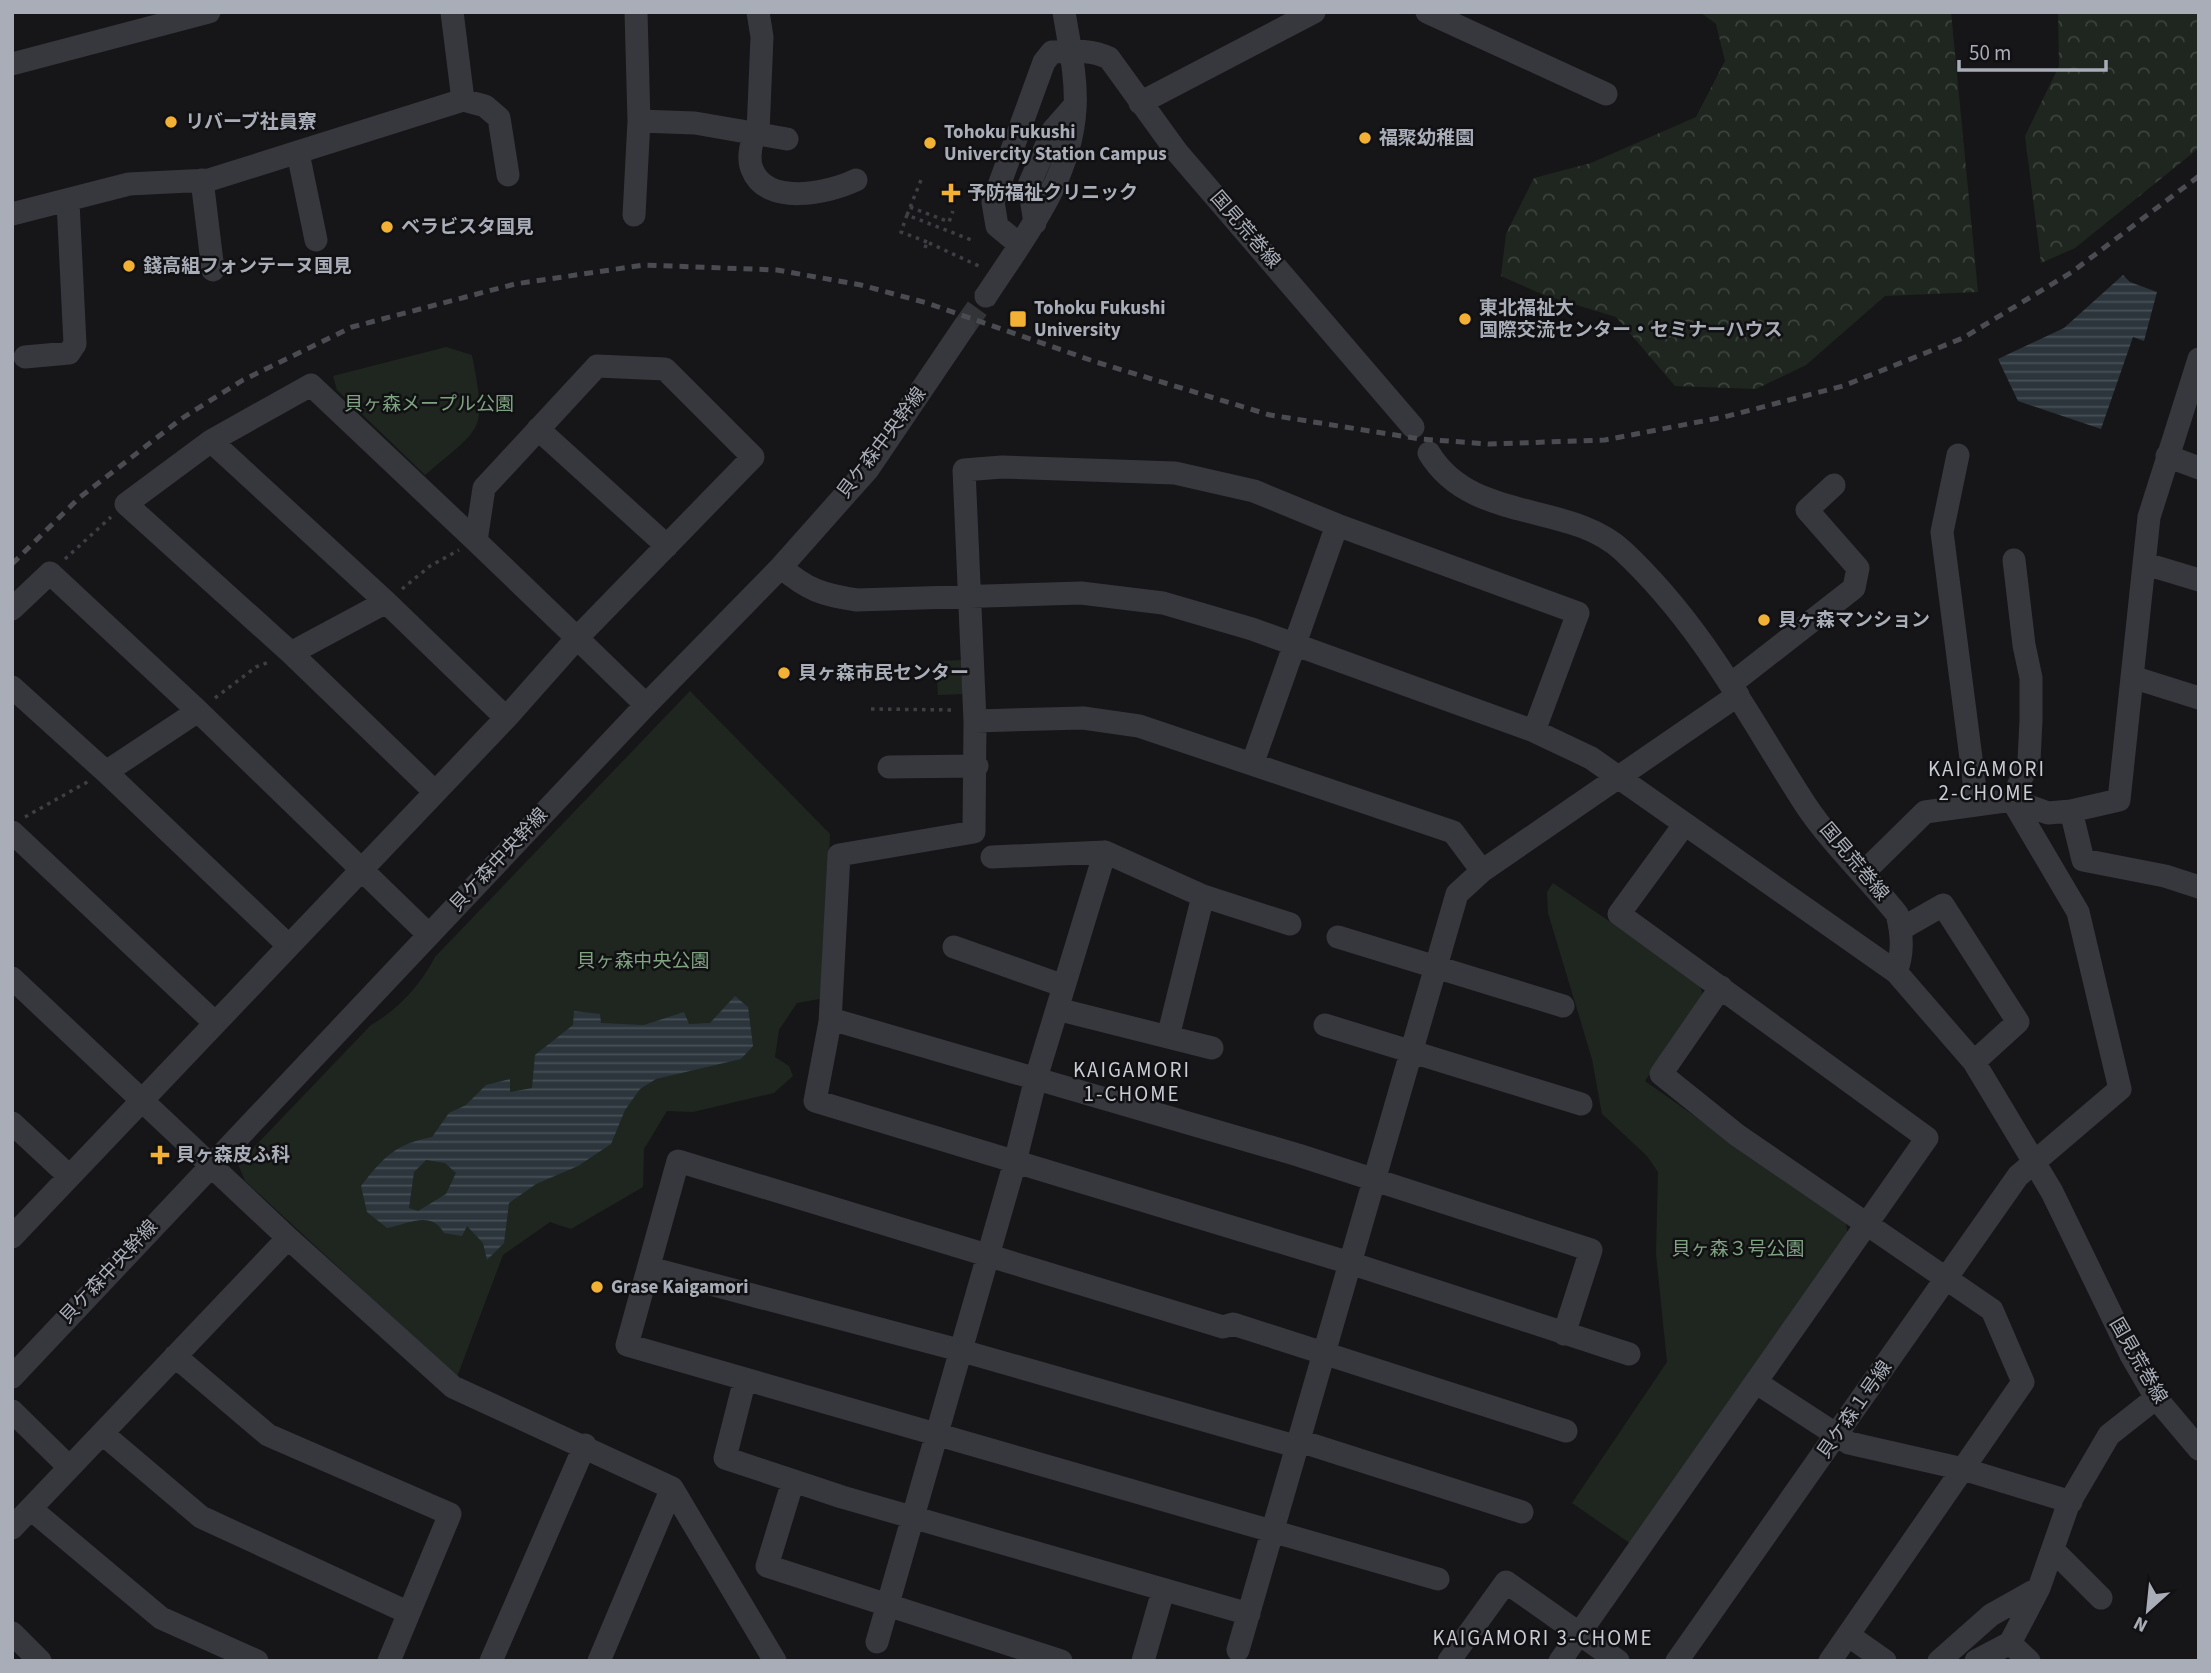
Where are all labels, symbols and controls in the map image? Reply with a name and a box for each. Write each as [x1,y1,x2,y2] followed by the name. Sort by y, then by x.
[1959,28,2106,72] scale bar
[1969,38,2011,68] text: 50 m
[185,109,317,136] place label: リバーブ社員寮
[163,114,179,130] marker: リバーブ社員寮
[944,119,1167,168] place label: Tohoku Fukushi Univercity Station Campus
[1379,125,1474,152] place label: 福聚幼稚園
[1357,130,1373,146] marker: 福聚幼稚園
[922,135,938,151] marker: Tohoku Fukushi Univercity Station Campus
[967,180,1138,207] place label: 予防福祉クリニック
[941,183,961,203] marker: 予防福祉クリニック
[1204,185,1286,275] street label: 国見荒巻線
[401,214,534,241] place label: ベラビスタ国見
[379,219,395,235] marker: ベラビスタ国見
[143,253,352,280] place label: 錢高組フォンテーヌ国見
[121,258,137,274] marker: 錢高組フォンテーヌ国見
[1034,295,1165,344] place label: Tohoku Fukushi University
[1479,295,1783,344] place label: 東北福祉大 国際交流センター・セミナーハウス
[1008,309,1028,329] marker: Tohoku Fukushi University
[1457,311,1473,327] marker: 東北福祉大 国際交流センター・セミナーハウス
[831,382,933,504] street label: 貝ケ森中央幹線
[344,391,514,418] park label: 貝ヶ森メープル公園
[1778,607,1930,634] place label: 貝ヶ森マンション
[1756,612,1772,628] marker: 貝ヶ森マンション
[798,660,969,687] place label: 貝ヶ森市民センター
[776,665,792,681] marker: 貝ヶ森市民センター
[1928,754,2046,808] district label: KAIGAMORI 2-CHOME
[444,802,554,918] street label: 貝ケ森中央幹線
[1813,817,1895,907] street label: 国見荒巻線
[576,948,710,975] park label: 貝ヶ森中央公園
[1073,1055,1191,1109] district label: KAIGAMORI 1-CHOME
[176,1142,290,1169] place label: 貝ヶ森皮ふ科
[150,1145,170,1165] marker: 貝ヶ森皮ふ科
[54,1214,164,1330] street label: 貝ケ森中央幹線
[1671,1236,1805,1263] park label: 貝ヶ森３号公園
[611,1274,749,1301] place label: Grase Kaigamori
[589,1279,605,1295] marker: Grase Kaigamori
[2103,1313,2173,1409] street label: 国見荒巻線
[1811,1356,1899,1464] street label: 貝ケ森１号線
[2113,1575,2183,1645] north arrow
[2129,1609,2153,1639] text: N
[1433,1623,1653,1653] district label: KAIGAMORI 3-CHOME

